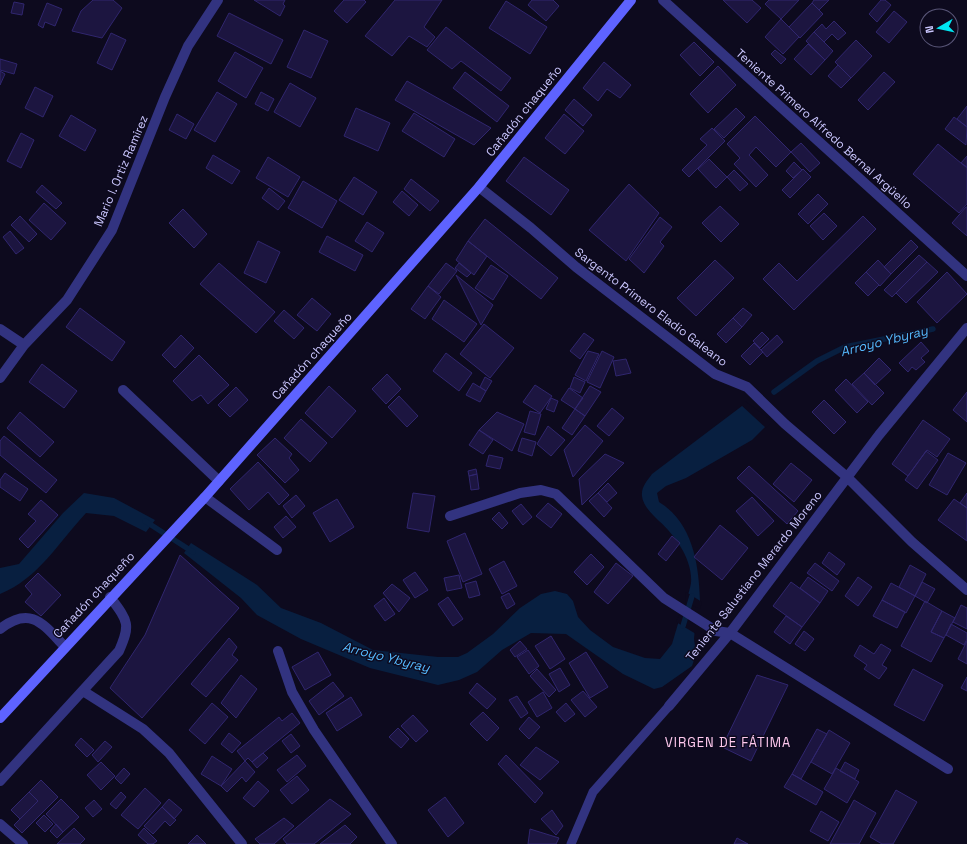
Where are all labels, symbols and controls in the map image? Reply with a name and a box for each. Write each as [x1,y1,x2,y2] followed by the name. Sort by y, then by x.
[919,8,959,48] north arrow
[922,25,937,34] text: N
[732,45,916,213] street label: Teniente Primero Alfredo Bernal Argüello
[482,62,566,160] street label: Cañadón chaqueño
[90,113,152,229] street label: Mario I. Ortiz Ramirez
[571,244,731,370] street label: Sargento Primero Eladio Galeano
[268,309,356,403] street label: Cañadón chaqueño
[839,322,930,360] water label: Arroyo Ybyray
[682,487,826,665] street label: Teniente Salustiano Merardo Moreno
[50,548,138,642] street label: Cañadón chaqueño
[341,638,432,676] water label: Arroyo Ybyray
[665,734,791,751] district label: VIRGEN DE FÁTIMA

